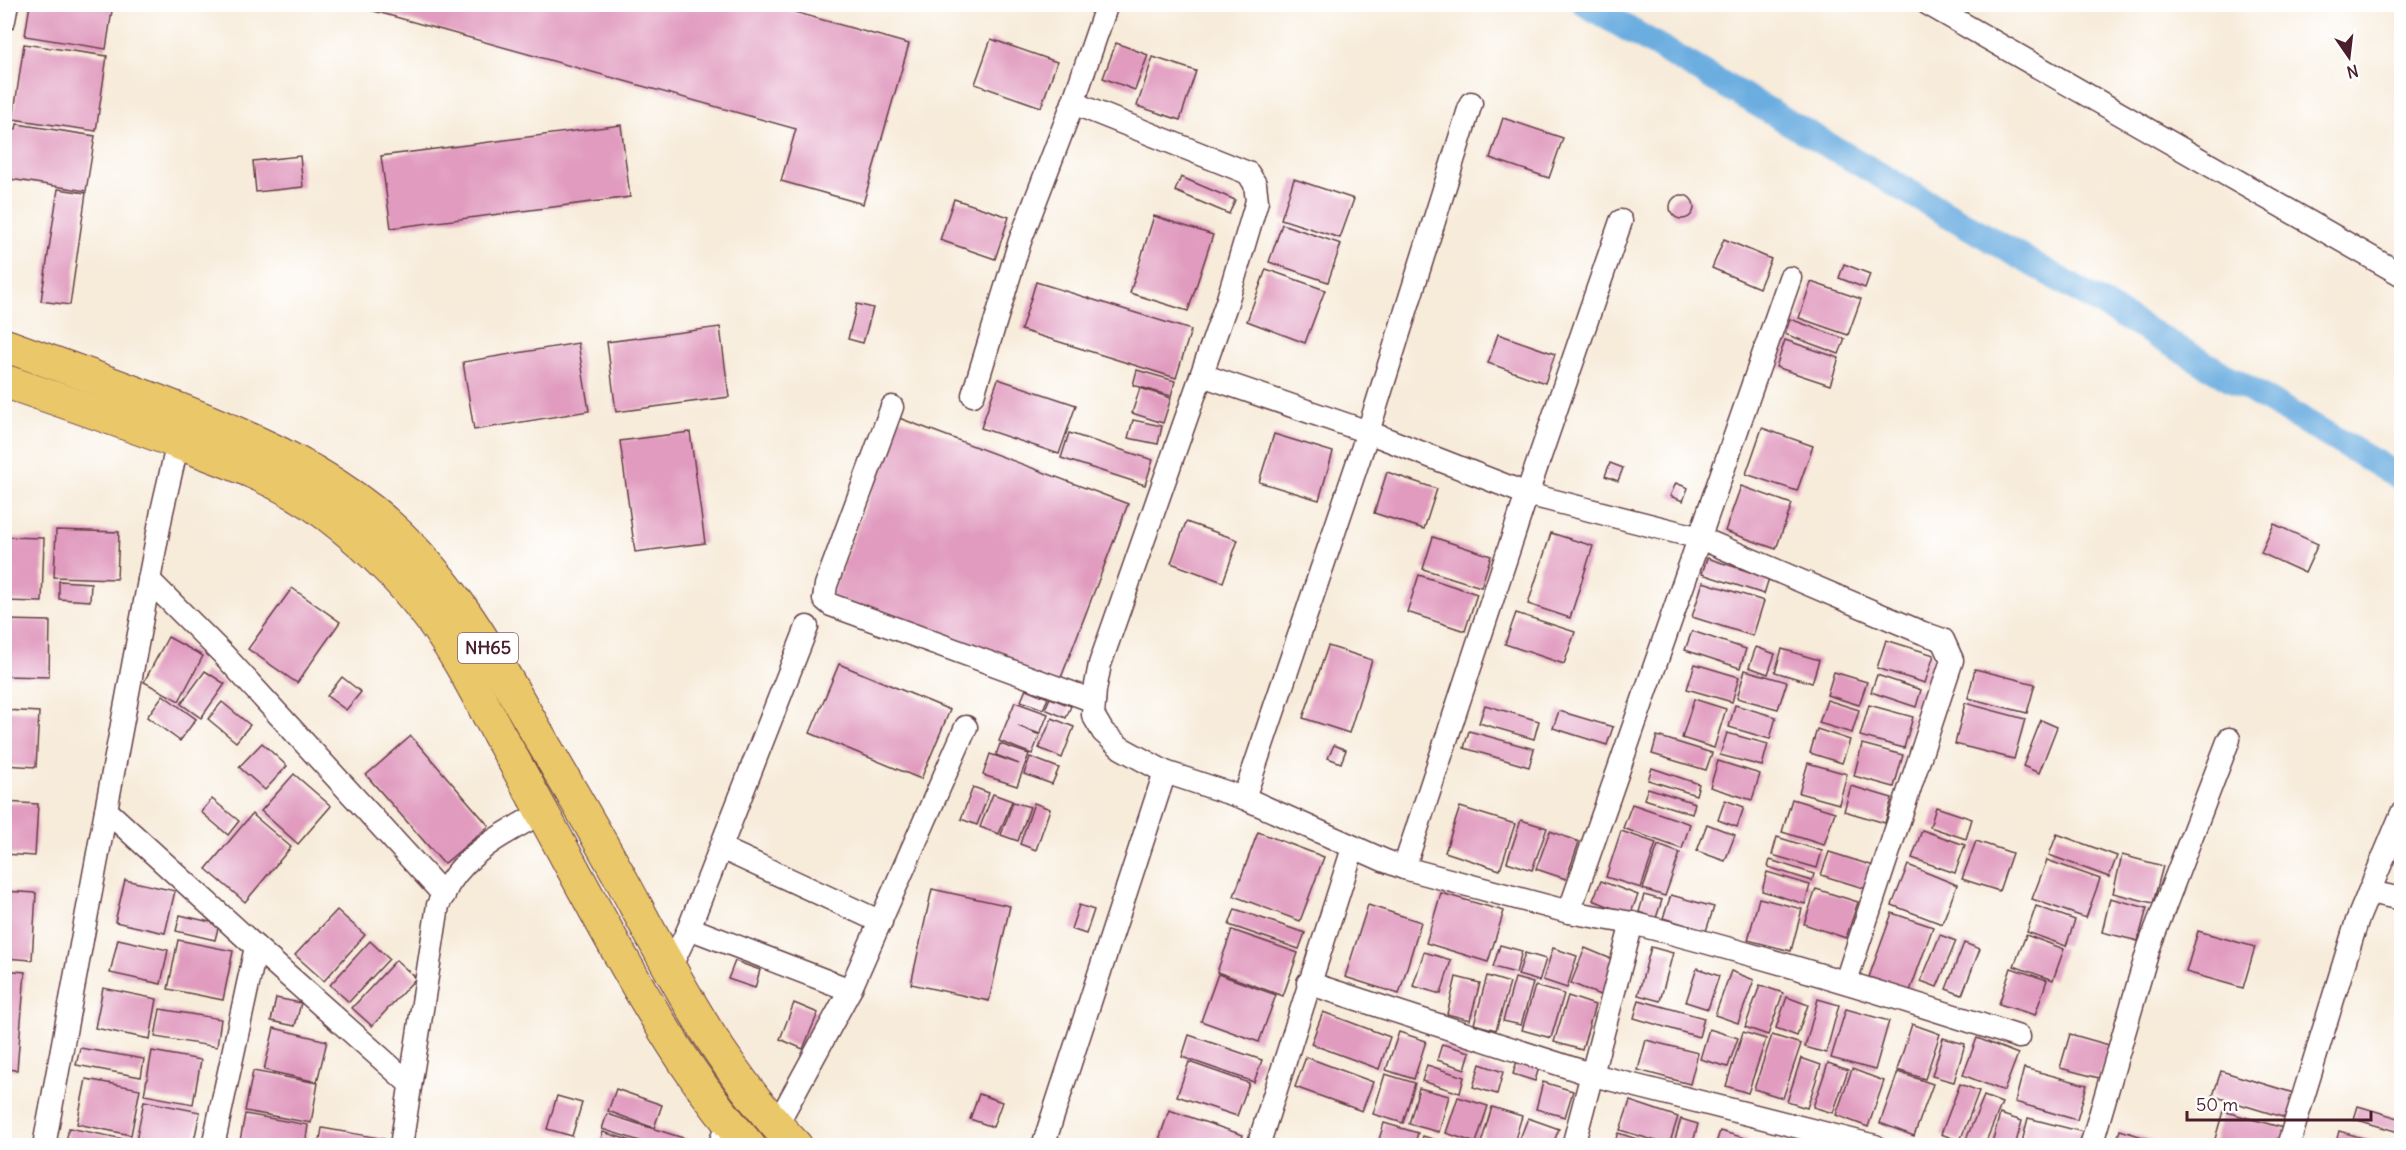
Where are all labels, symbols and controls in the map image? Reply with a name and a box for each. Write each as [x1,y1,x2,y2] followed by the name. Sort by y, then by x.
[2319,27,2379,87] north arrow
[2345,61,2360,83] text: N
[458,633,518,663] road number: NH65
[2187,1084,2372,1122] scale bar
[2196,1093,2238,1116] text: 50 m

